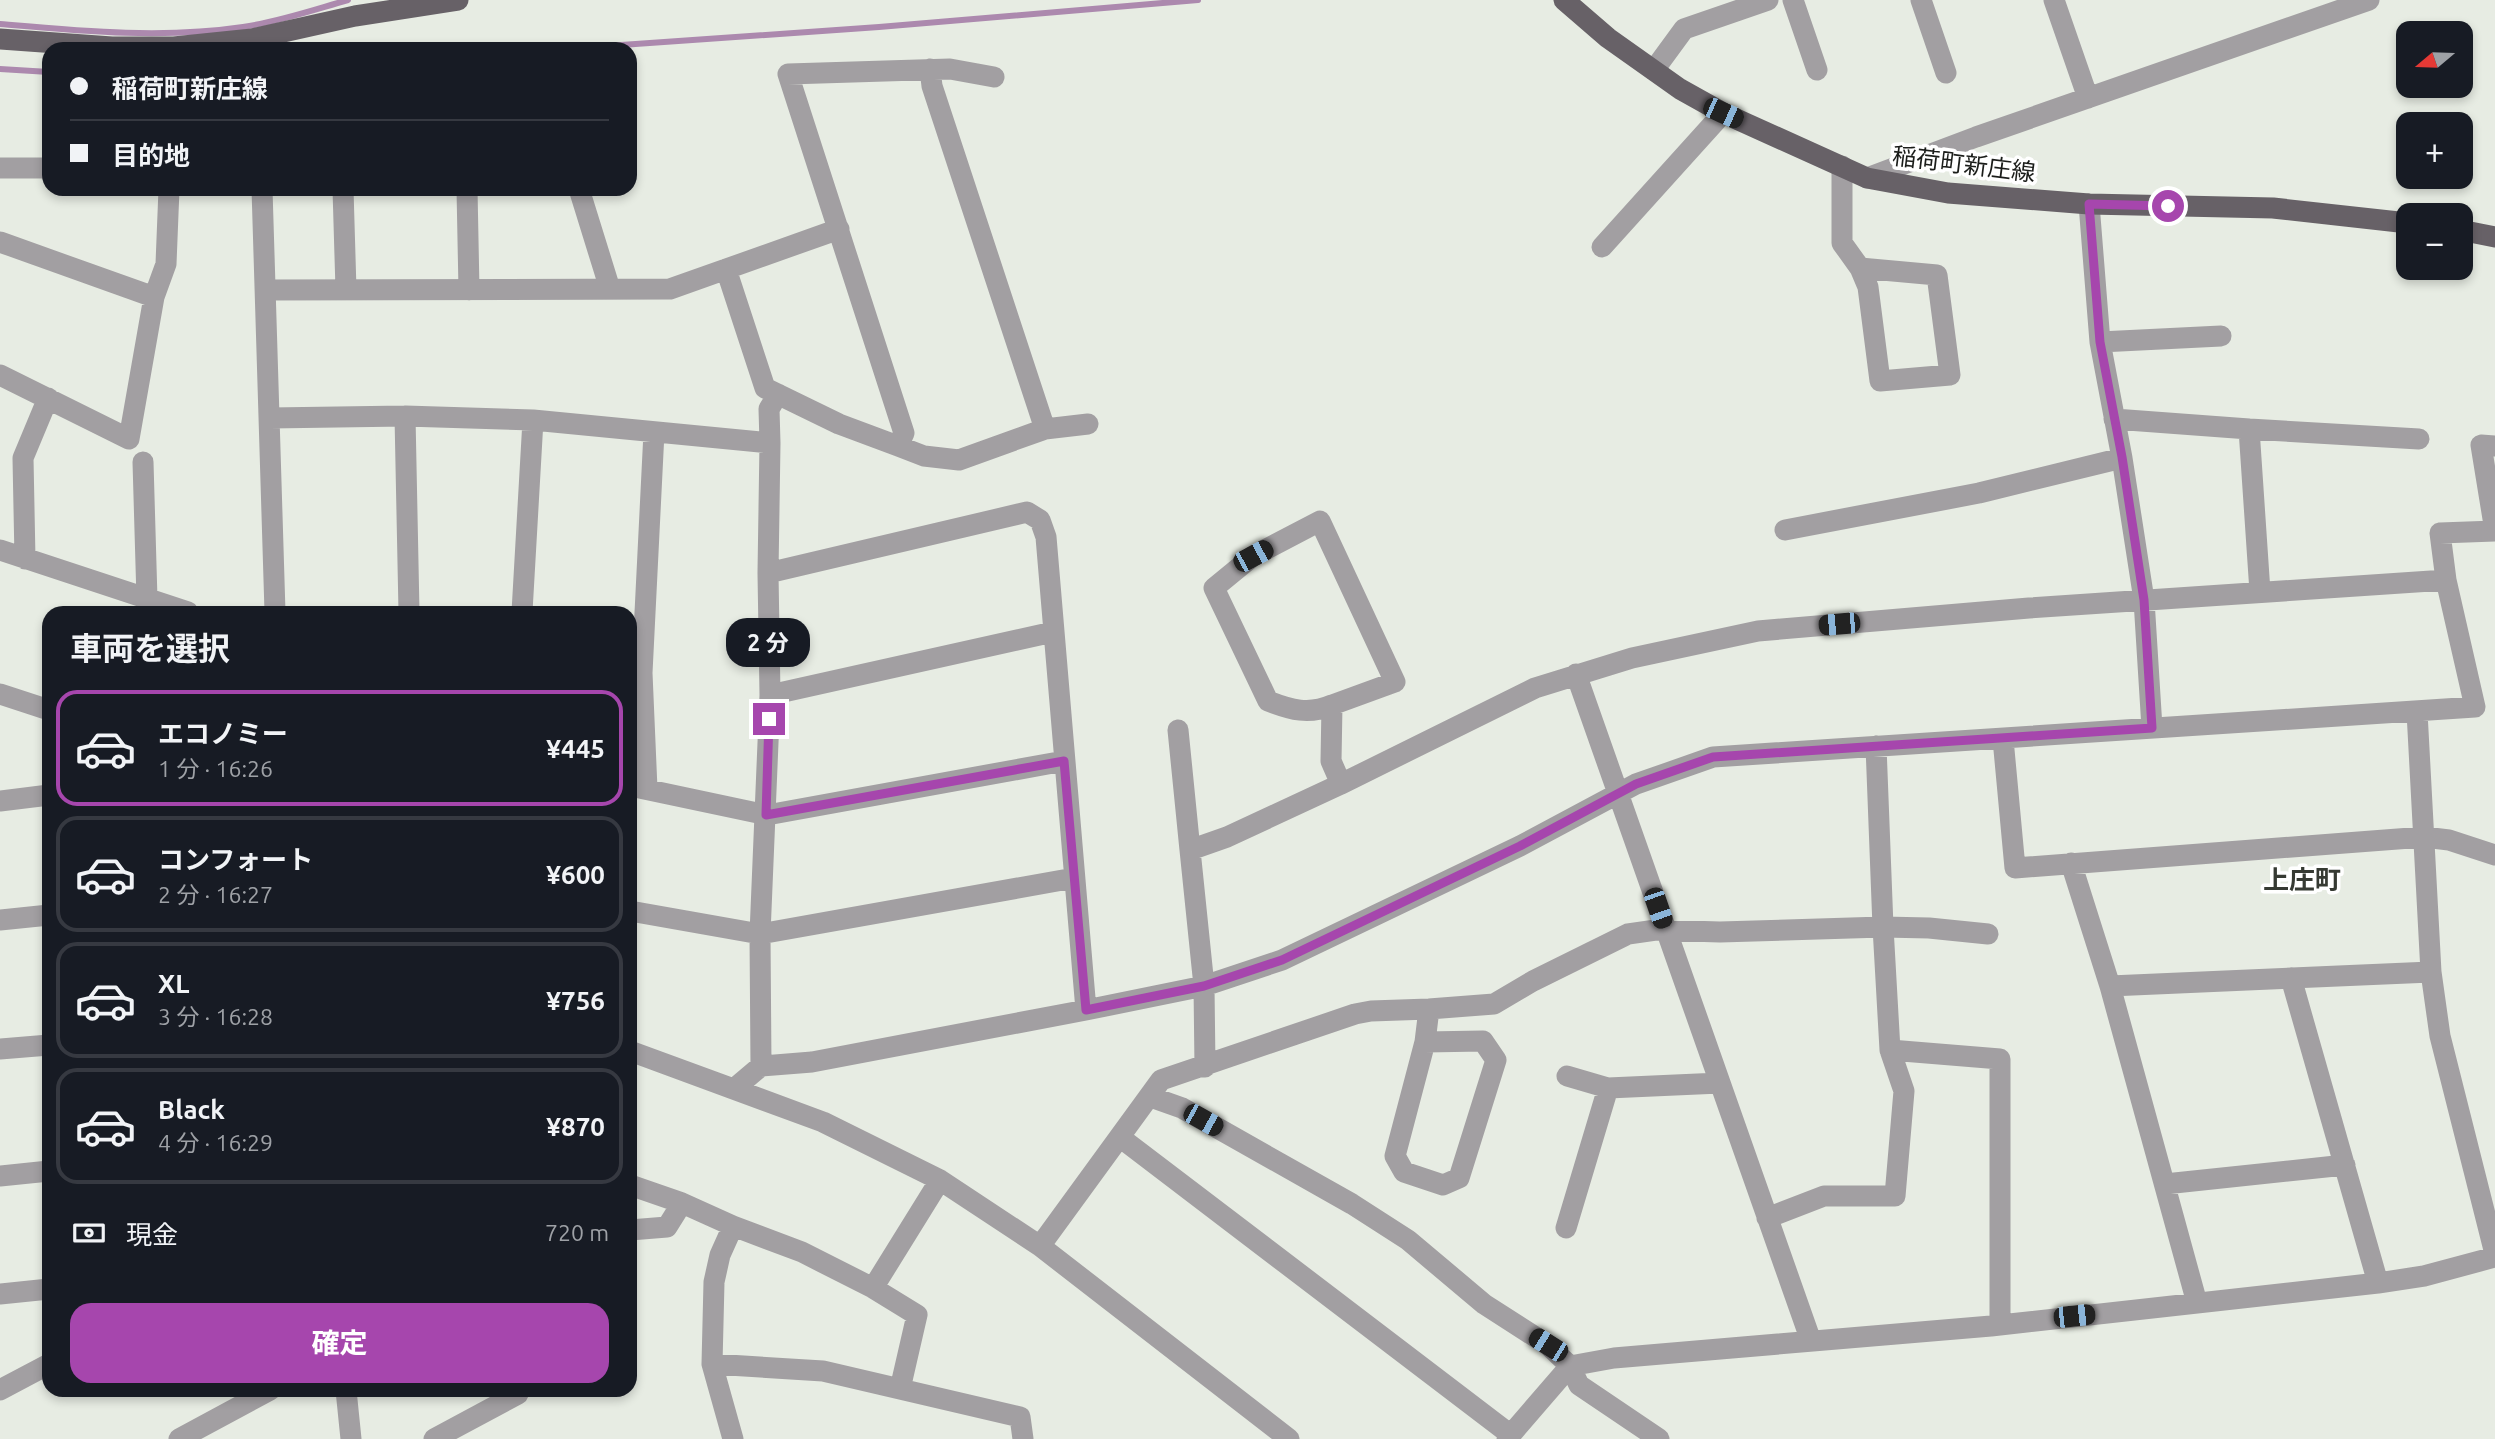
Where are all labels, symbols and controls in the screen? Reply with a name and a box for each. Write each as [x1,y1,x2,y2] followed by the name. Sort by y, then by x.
[2396,21,2473,98] north arrow
[2396,21,2473,280] map controls
[112,74,268,103] text: 稲荷町新庄線
[1700,95,1747,131] car
[2396,112,2473,189] button: +
[112,141,190,170] text: 目的地
[1891,142,2037,186] street label: 稲荷町新庄線
[2152,190,2184,222] route start
[2396,203,2473,280] button: −
[1230,537,1277,575] car
[1818,612,1861,636] car
[727,618,811,666] callout: 2 分
[70,630,230,666] text: 車両を選択
[747,630,789,655] text: 2 分
[753,703,785,735] route end
[74,717,137,780] icon: car
[158,719,288,748] text: エコノミー
[546,734,605,763] text: ¥445
[158,756,273,781] text: 1 分 · 16:26
[74,843,137,906] icon: car
[158,845,313,874] text: コンフォート
[546,860,605,889] text: ¥600
[2263,865,2341,894] district label: 上庄町
[158,882,273,907] text: 2 分 · 16:27
[1642,885,1675,931] car
[74,969,137,1032] icon: car
[158,969,189,998] text: XL
[546,986,605,1015] text: ¥756
[158,1004,273,1029] text: 3 分 · 16:28
[74,1095,137,1158] icon: car
[158,1095,225,1124] text: Black
[1180,1101,1227,1139] car
[546,1112,605,1141] text: ¥870
[158,1130,273,1155] text: 4 分 · 16:29
[70,1214,108,1252] icon: cash
[126,1220,178,1249] text: 現金
[545,1220,609,1245] text: 720 m
[70,1303,609,1383] button: 確定
[2053,1303,2096,1329] car
[1525,1325,1572,1365] car

